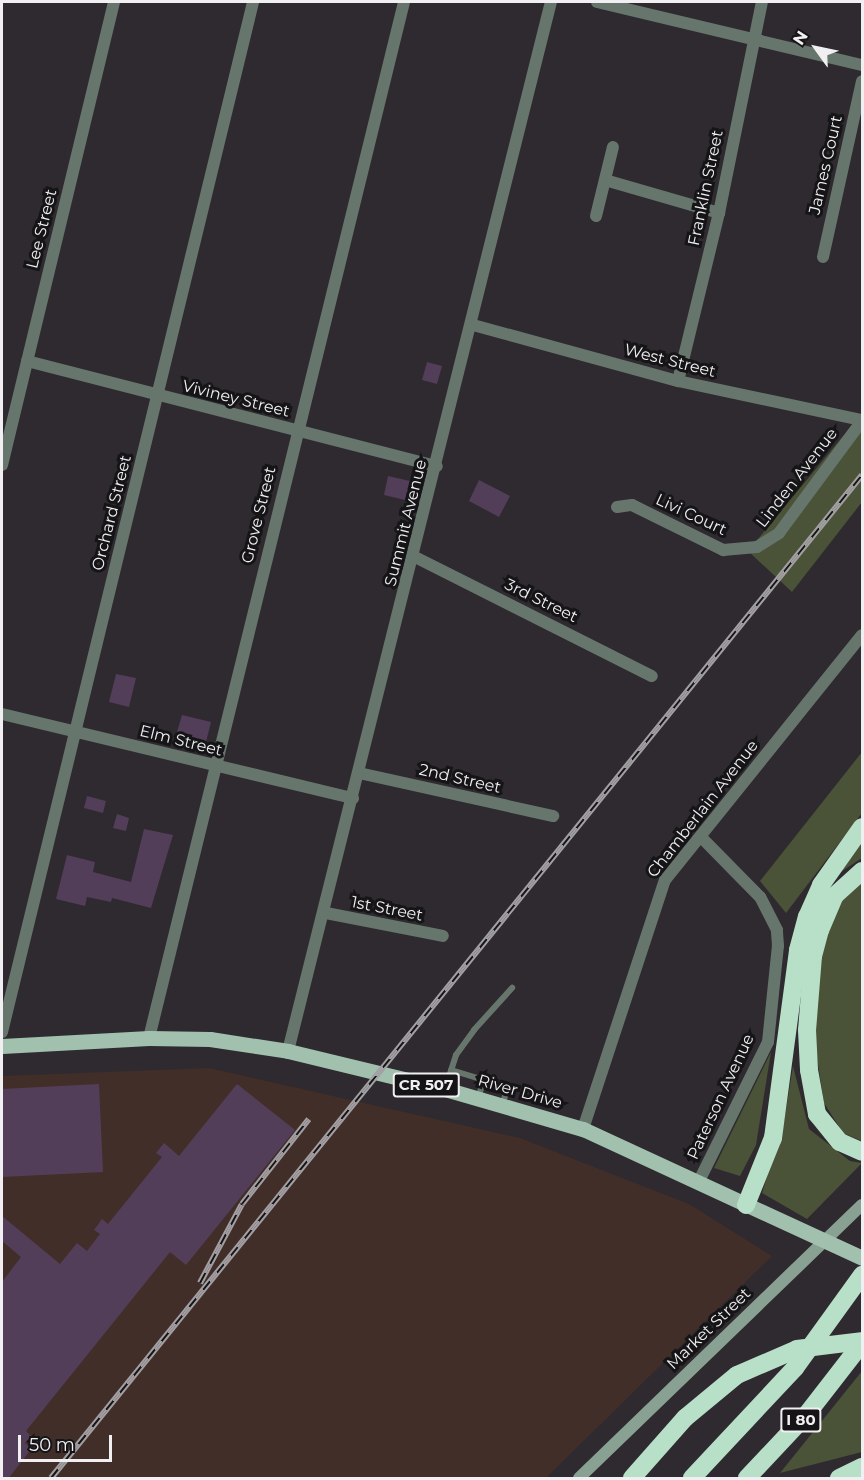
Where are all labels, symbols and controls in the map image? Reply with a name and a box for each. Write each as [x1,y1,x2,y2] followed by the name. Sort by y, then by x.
[786,18,846,78] north arrow
[789,27,812,49] text: N
[805,114,847,216] street label: James Court
[684,129,728,247] street label: Franklin Street
[23,187,61,271] street label: Lee Street
[622,340,718,382] street label: West Street
[180,376,292,422] street label: Viviney Street
[752,425,842,531] street label: Linden Avenue
[88,453,136,573] street label: Orchard Street
[381,458,431,588] street label: Summit Avenue
[238,465,280,565] street label: Grove Street
[653,490,729,540] street label: Livi Court
[501,575,581,627] street label: 3rd Street
[138,721,224,761] street label: Elm Street
[643,737,763,881] street label: Chamberlain Avenue
[417,760,503,798] street label: 2nd Street
[350,893,424,925] street label: 1st Street
[684,1031,758,1163] street label: Paterson Avenue
[476,1071,564,1113] street label: River Drive
[392,1073,460,1097] road number: CR 507
[663,1284,755,1374] street label: Market Street
[780,1408,822,1432] road number: I 80
[21,1423,116,1461] scale bar
[29,1434,75,1456] text: 50 m

